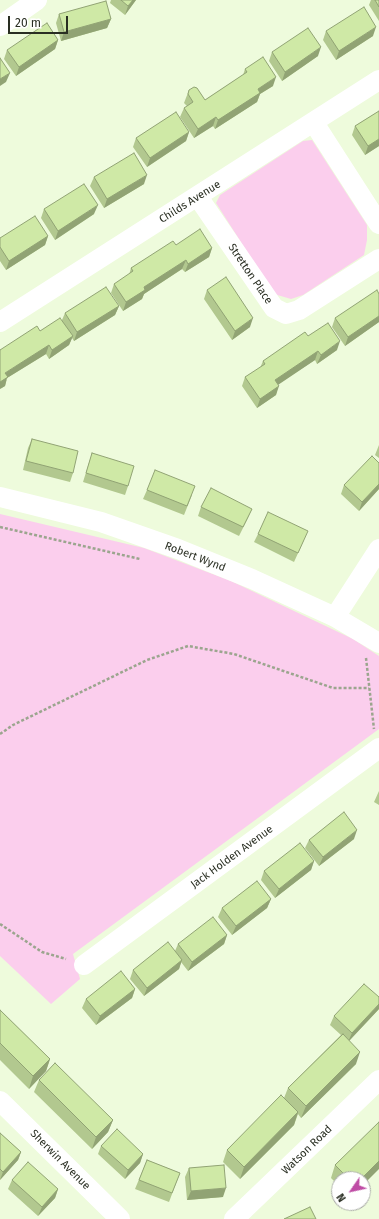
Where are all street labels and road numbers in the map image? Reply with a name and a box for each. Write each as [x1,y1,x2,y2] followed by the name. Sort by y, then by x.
[157,178,223,226] street label: Childs Avenue
[225,241,275,307] street label: Stretton Place
[163,539,227,575] street label: Robert Wynd
[188,823,276,891] street label: Jack Holden Avenue
[279,1123,335,1177] street label: Watson Road
[27,1127,93,1193] street label: Sherwin Avenue

